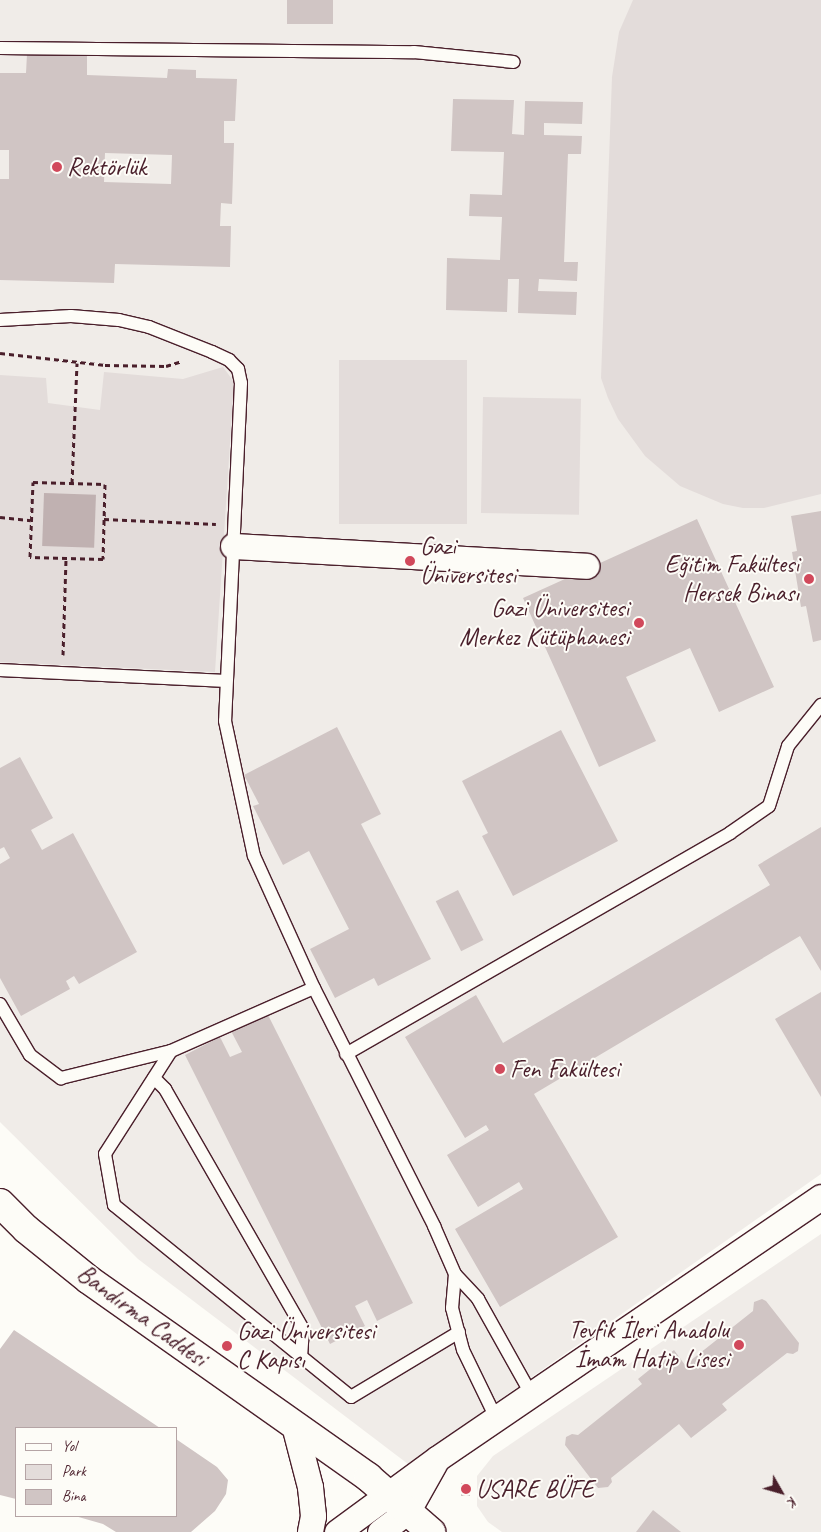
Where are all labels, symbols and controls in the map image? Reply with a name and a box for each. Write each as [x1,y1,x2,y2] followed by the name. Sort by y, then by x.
[67,152,146,182] place label: Rektörlük
[51,161,63,173] marker: Rektörlük
[420,532,516,591] place label: Gazi Üniversitesi
[664,550,799,609] place label: Eğitim Fakültesi Hersek Binası
[404,555,416,567] marker: Gazi Üniversitesi
[803,573,815,585] marker: Eğitim Fakültesi Hersek Binası
[459,594,629,653] place label: Gazi Üniversitesi Merkez Kütüphanesi
[633,617,645,629] marker: Gazi Üniversitesi Merkez Kütüphanesi
[510,1054,620,1084] place label: Fen Fakültesi
[494,1063,506,1075] marker: Fen Fakültesi
[71,1258,213,1374] street label: Bandırma Caddesi
[568,1316,729,1375] place label: Tevfik İleri Anadolu İmam Hatip Lisesi
[237,1317,375,1376] place label: Gazi Üniversitesi C Kapısı
[733,1339,745,1351] marker: Tevfik İleri Anadolu İmam Hatip Lisesi
[221,1340,233,1352] marker: Gazi Üniversitesi C Kapısı
[15,1427,178,1517] legend
[62,1437,77,1456] text: Yol
[62,1462,86,1481] text: Park
[756,1467,806,1517] north arrow
[476,1474,594,1504] place label: USARE BÜFE
[460,1483,472,1495] marker: USARE BÜFE
[62,1487,86,1506] text: Bina
[784,1494,802,1510] text: K

